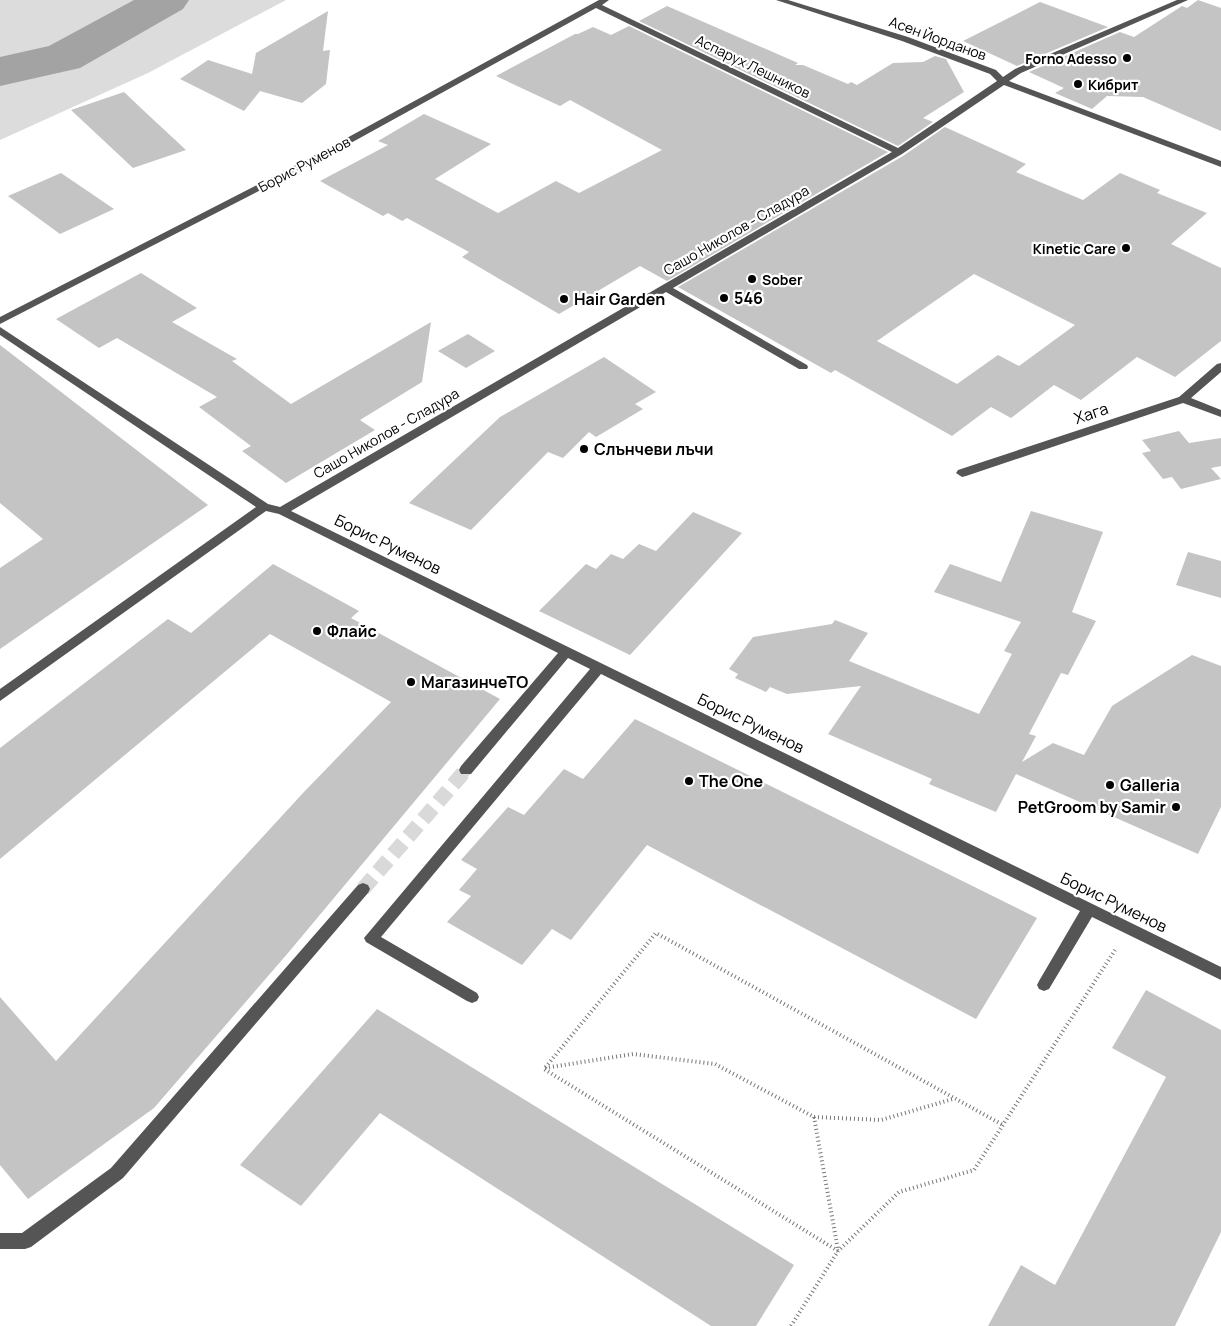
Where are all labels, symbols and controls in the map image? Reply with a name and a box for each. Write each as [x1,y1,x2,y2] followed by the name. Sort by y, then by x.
[887,12,990,65] street label: Асен Йорданов
[692,30,814,102] street label: Аспарух Лешников
[1025,49,1117,68] place label: Forno Adesso
[1121,52,1133,64] marker: Forno Adesso
[1088,75,1139,94] place label: Кибрит
[1072,78,1084,90] marker: Кибрит
[255,132,354,196] street label: Борис Руменов
[660,180,812,280] street label: Сашо Николов - Сладура
[1033,239,1116,258] place label: Kinetic Care
[1120,242,1132,254] marker: Kinetic Care
[762,270,803,289] place label: Sober
[746,273,758,285] marker: Sober
[734,287,763,309] place label: 546
[574,288,665,310] place label: Hair Garden
[718,292,730,304] marker: 546
[558,293,570,305] marker: Hair Garden
[310,383,462,483] street label: Сашо Николов - Сладура
[1071,397,1111,429] street label: Хага
[594,438,713,460] place label: Слънчеви лъчи
[578,443,590,455] marker: Слънчеви лъчи
[331,509,445,579] street label: Борис Руменов
[327,620,377,642] place label: Флайс
[311,625,323,637] marker: Флайс
[421,671,528,693] place label: МагазинчеТО
[405,676,417,688] marker: МагазинчеТО
[694,688,808,758] street label: Борис Руменов
[699,770,763,792] place label: The One
[1120,774,1180,796] place label: Galleria
[683,775,695,787] marker: The One
[1104,779,1116,791] marker: Galleria
[1018,796,1166,818] place label: PetGroom by Samir
[1170,801,1182,813] marker: PetGroom by Samir
[1057,867,1171,937] street label: Борис Руменов

